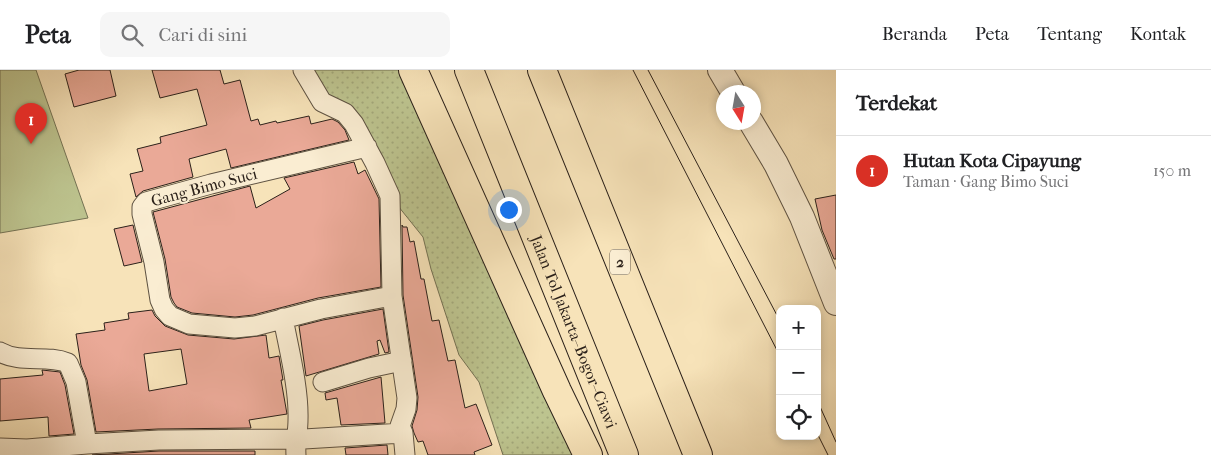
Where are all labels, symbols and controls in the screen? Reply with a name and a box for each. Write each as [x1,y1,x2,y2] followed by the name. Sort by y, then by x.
[100,12,450,57] search box
[25,21,70,49] text: Peta
[118,21,146,49] icon: search
[158,24,247,46] text: Cari di sini
[882,24,947,45] text: Beranda
[975,24,1009,45] text: Peta
[1037,24,1102,45] text: Tentang
[1130,24,1186,45] text: Kontak
[716,85,761,130] north arrow
[856,91,937,115] text: Terdekat
[15,103,47,144] pin: 1
[903,150,1081,172] text: Hutan Kota Cipayung
[869,161,875,180] text: 1
[1153,161,1191,180] text: 150 m
[149,164,259,210] street label: Gang Bimo Suci
[903,172,1069,191] text: Taman · Gang Bimo Suci
[496,197,522,223] your location
[526,230,622,431] street label: Jalan Tol Jakarta–Bogor–Ciawi
[610,250,630,274] road number: 2
[776,305,821,440] map controls
[776,305,821,350] button: +
[776,350,821,395] button: −
[776,395,821,440] button: locate

